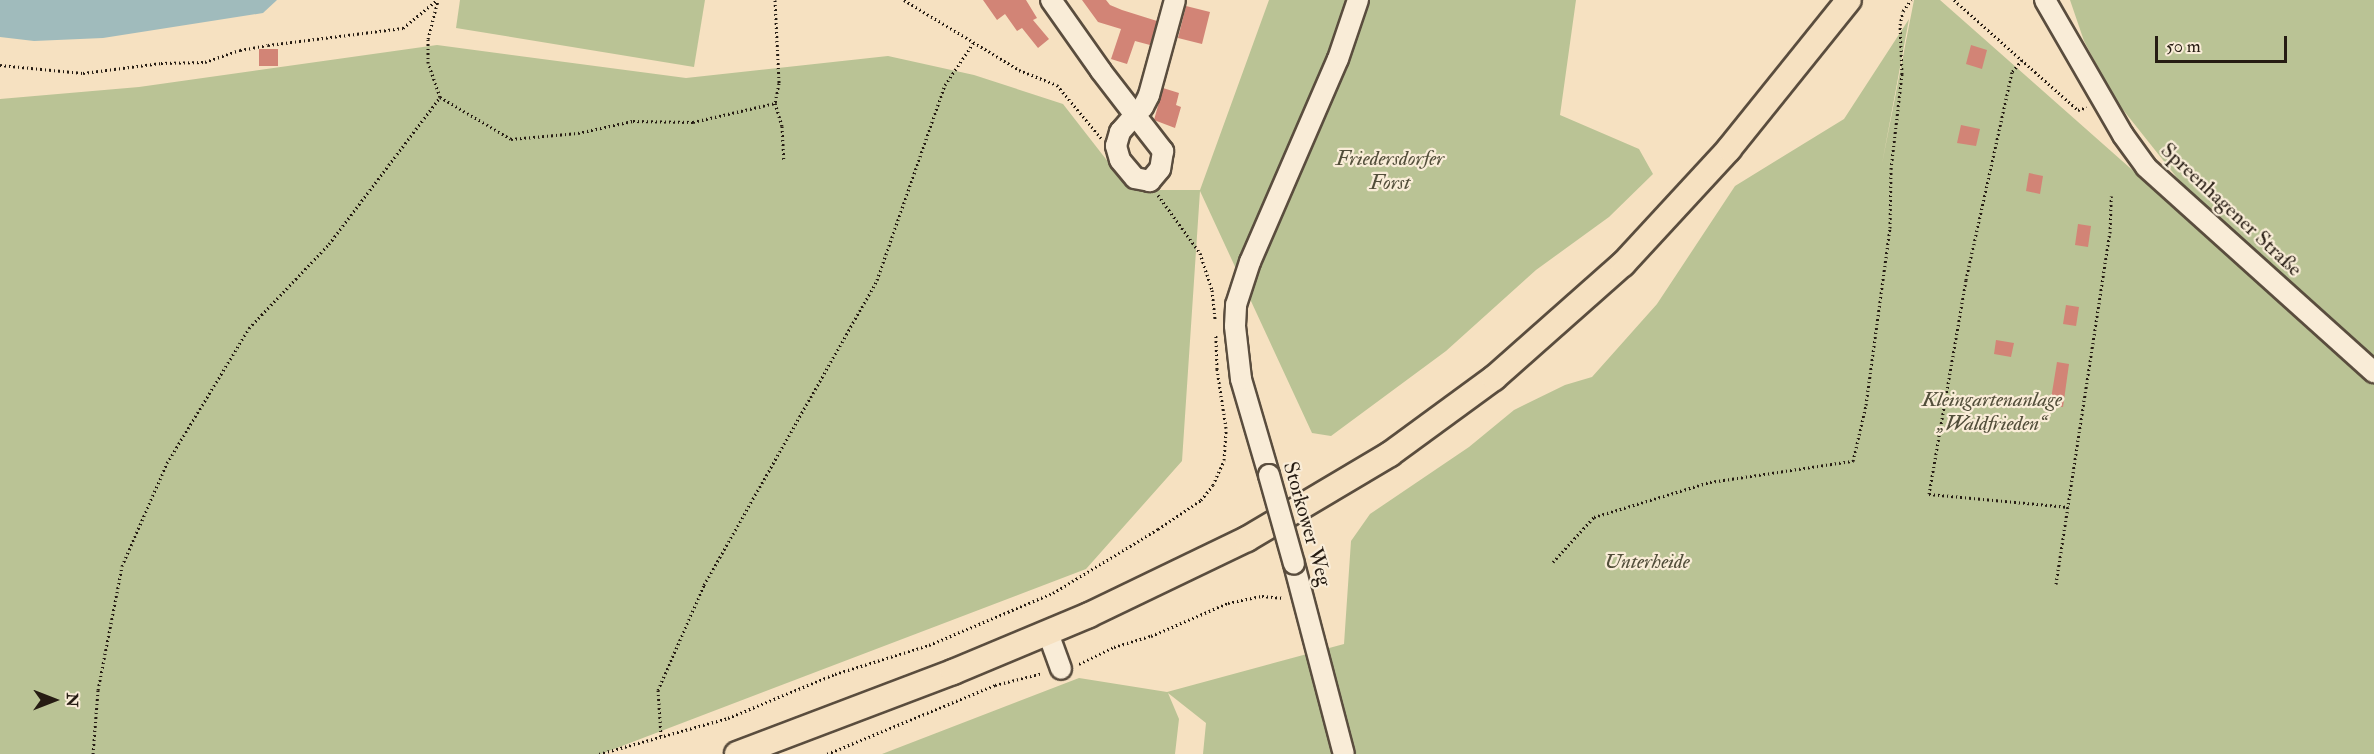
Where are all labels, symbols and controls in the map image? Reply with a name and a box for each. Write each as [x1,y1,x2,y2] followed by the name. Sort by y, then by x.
[2158,24,2290,62] scale bar
[2166,35,2201,58] text: 50 m
[2155,138,2307,282] street label: Spreenhagener Straße
[1336,146,1444,196] park label: Friedersdorfer Forst
[1922,387,2062,437] park label: Kleingartenanlage „Waldfrieden“
[1277,459,1337,589] street label: Storkower Weg
[1604,549,1690,575] park label: Unterheide
[24,670,84,730] north arrow
[62,693,82,707] text: N

